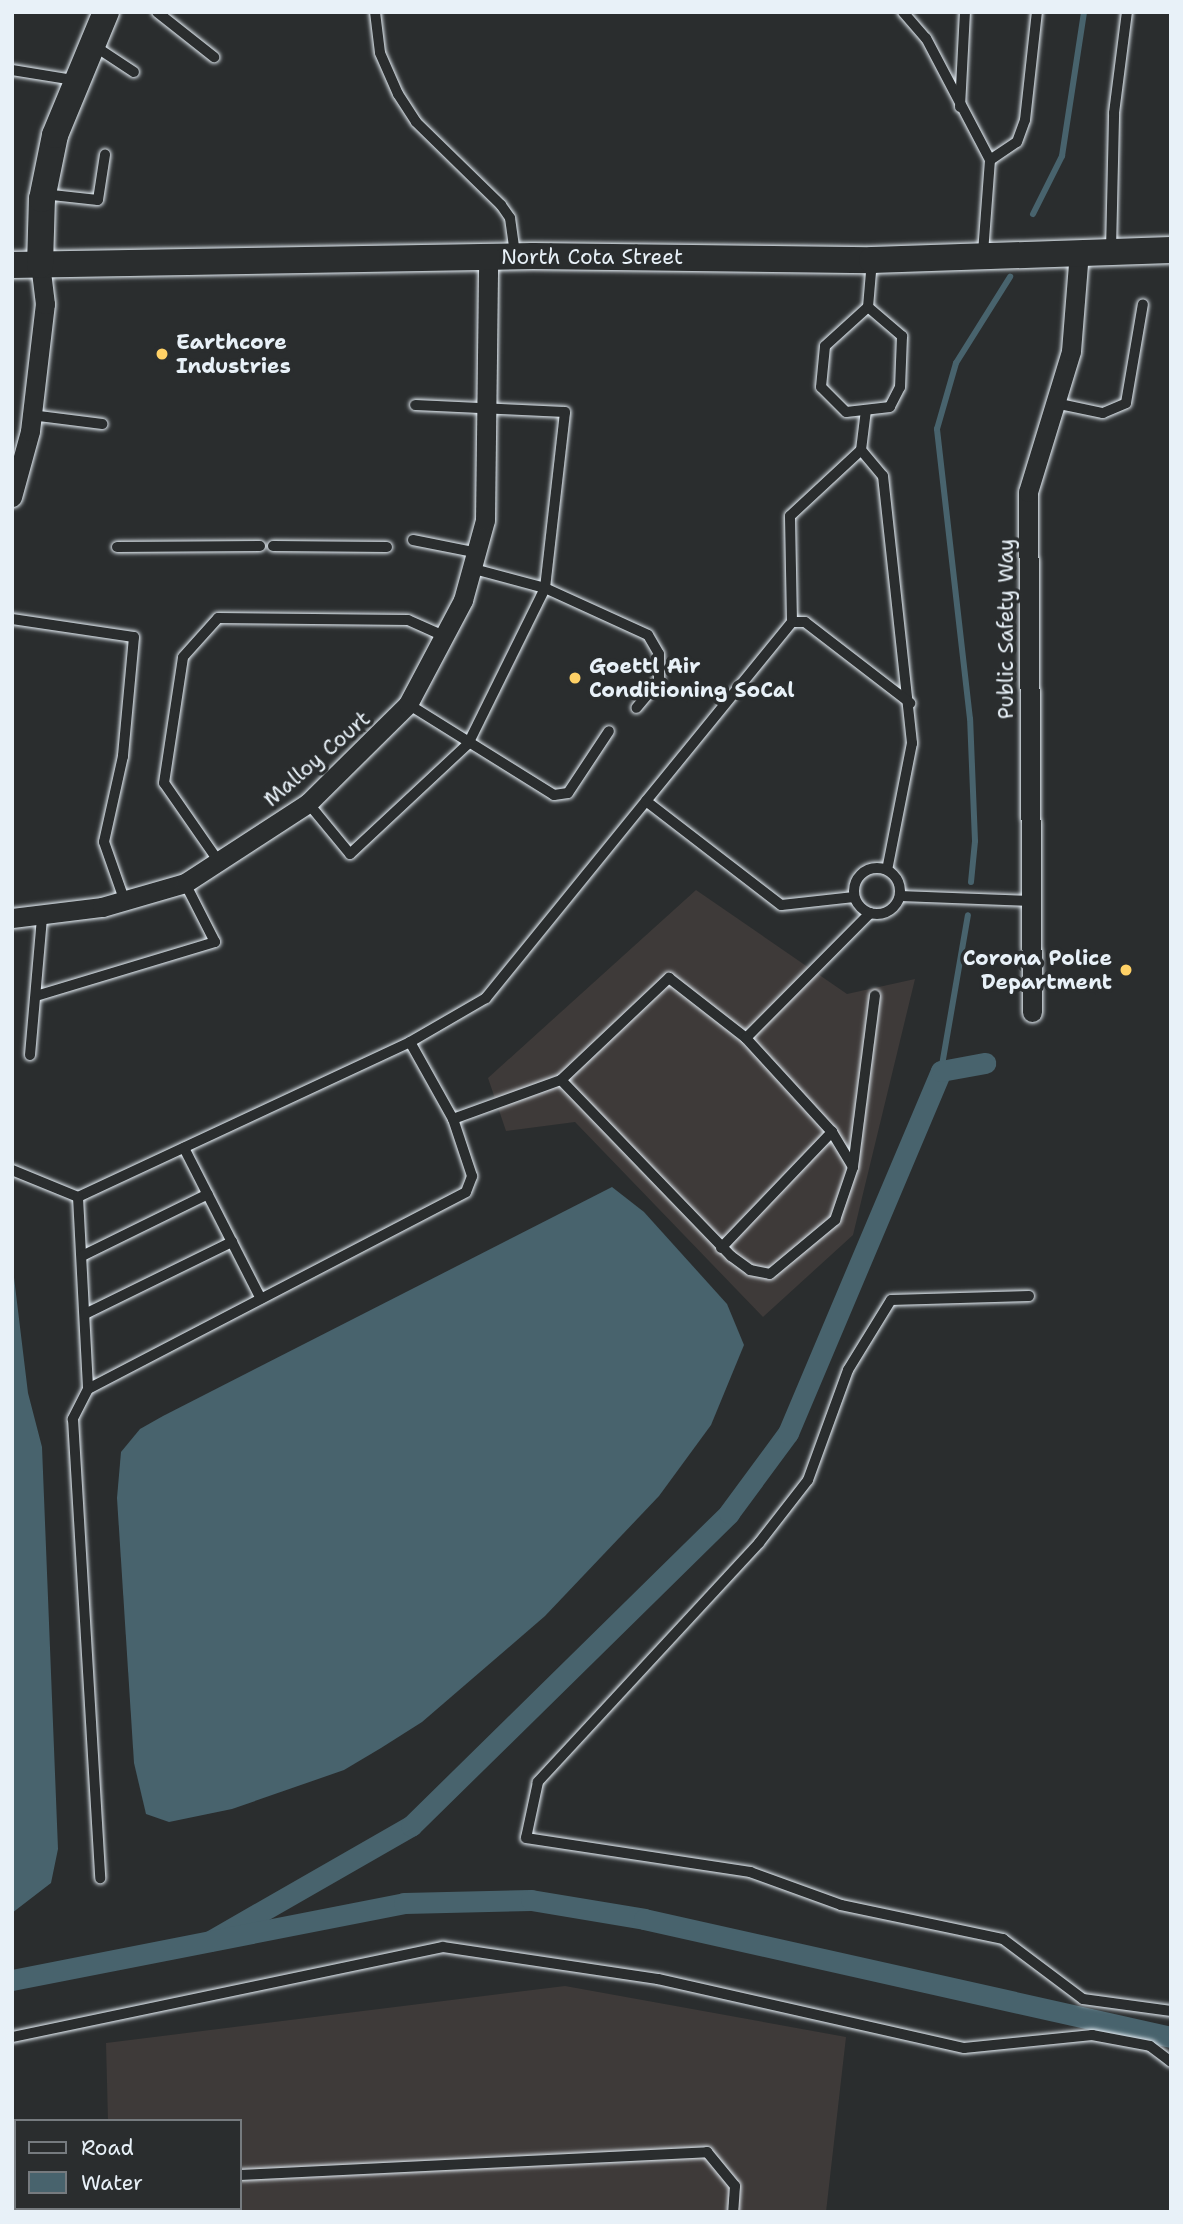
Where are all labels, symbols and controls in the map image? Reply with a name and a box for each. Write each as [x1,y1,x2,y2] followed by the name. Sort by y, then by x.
[501,244,683,270] street label: North Cota Street
[176,329,291,379] place label: Earthcore Industries
[154,346,170,362] marker: Earthcore Industries
[993,539,1019,719] street label: Public Safety Way
[589,653,794,703] place label: Goettl Air Conditioning SoCal
[567,670,583,686] marker: Goettl Air Conditioning SoCal
[259,706,375,812] street label: Malloy Court
[963,945,1112,995] place label: Corona Police Department
[1118,962,1134,978] marker: Corona Police Department
[14,2119,242,2210] legend
[81,2134,134,2162] text: Road
[81,2169,143,2197] text: Water

